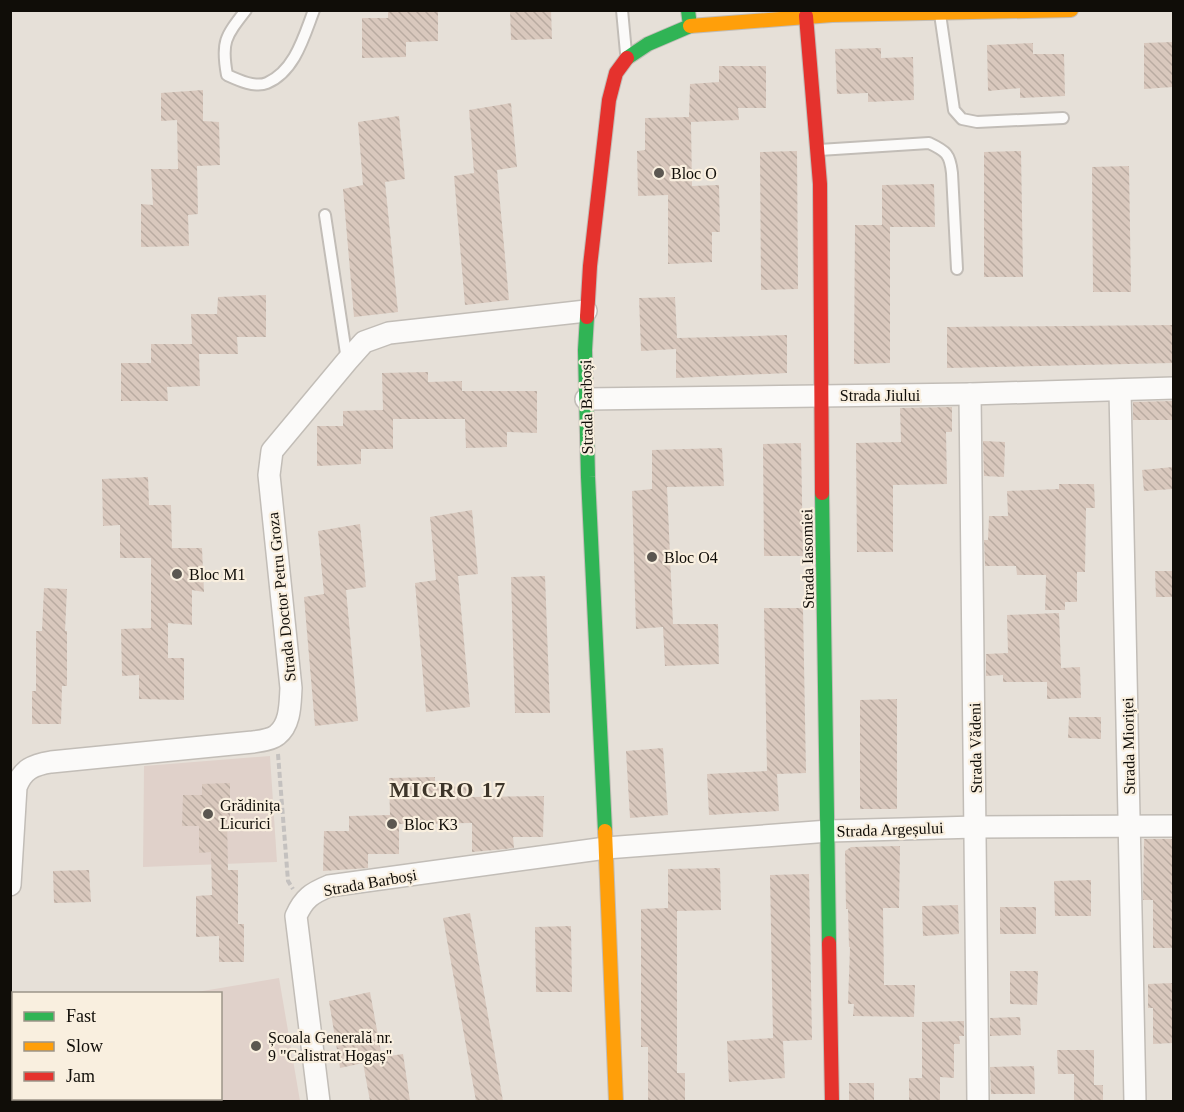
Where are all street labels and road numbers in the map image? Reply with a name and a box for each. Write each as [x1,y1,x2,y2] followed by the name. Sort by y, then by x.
[577,359,597,454] street label: Strada Barboși
[840,387,921,404] street label: Strada Jiului
[798,508,817,609] street label: Strada Iasomiei
[264,511,299,682] street label: Strada Doctor Petru Groza
[1119,697,1139,795] street label: Strada Mioriței
[966,702,985,794] street label: Strada Vădeni
[836,819,944,841] street label: Strada Argeșului
[322,866,419,900] street label: Strada Barboși

